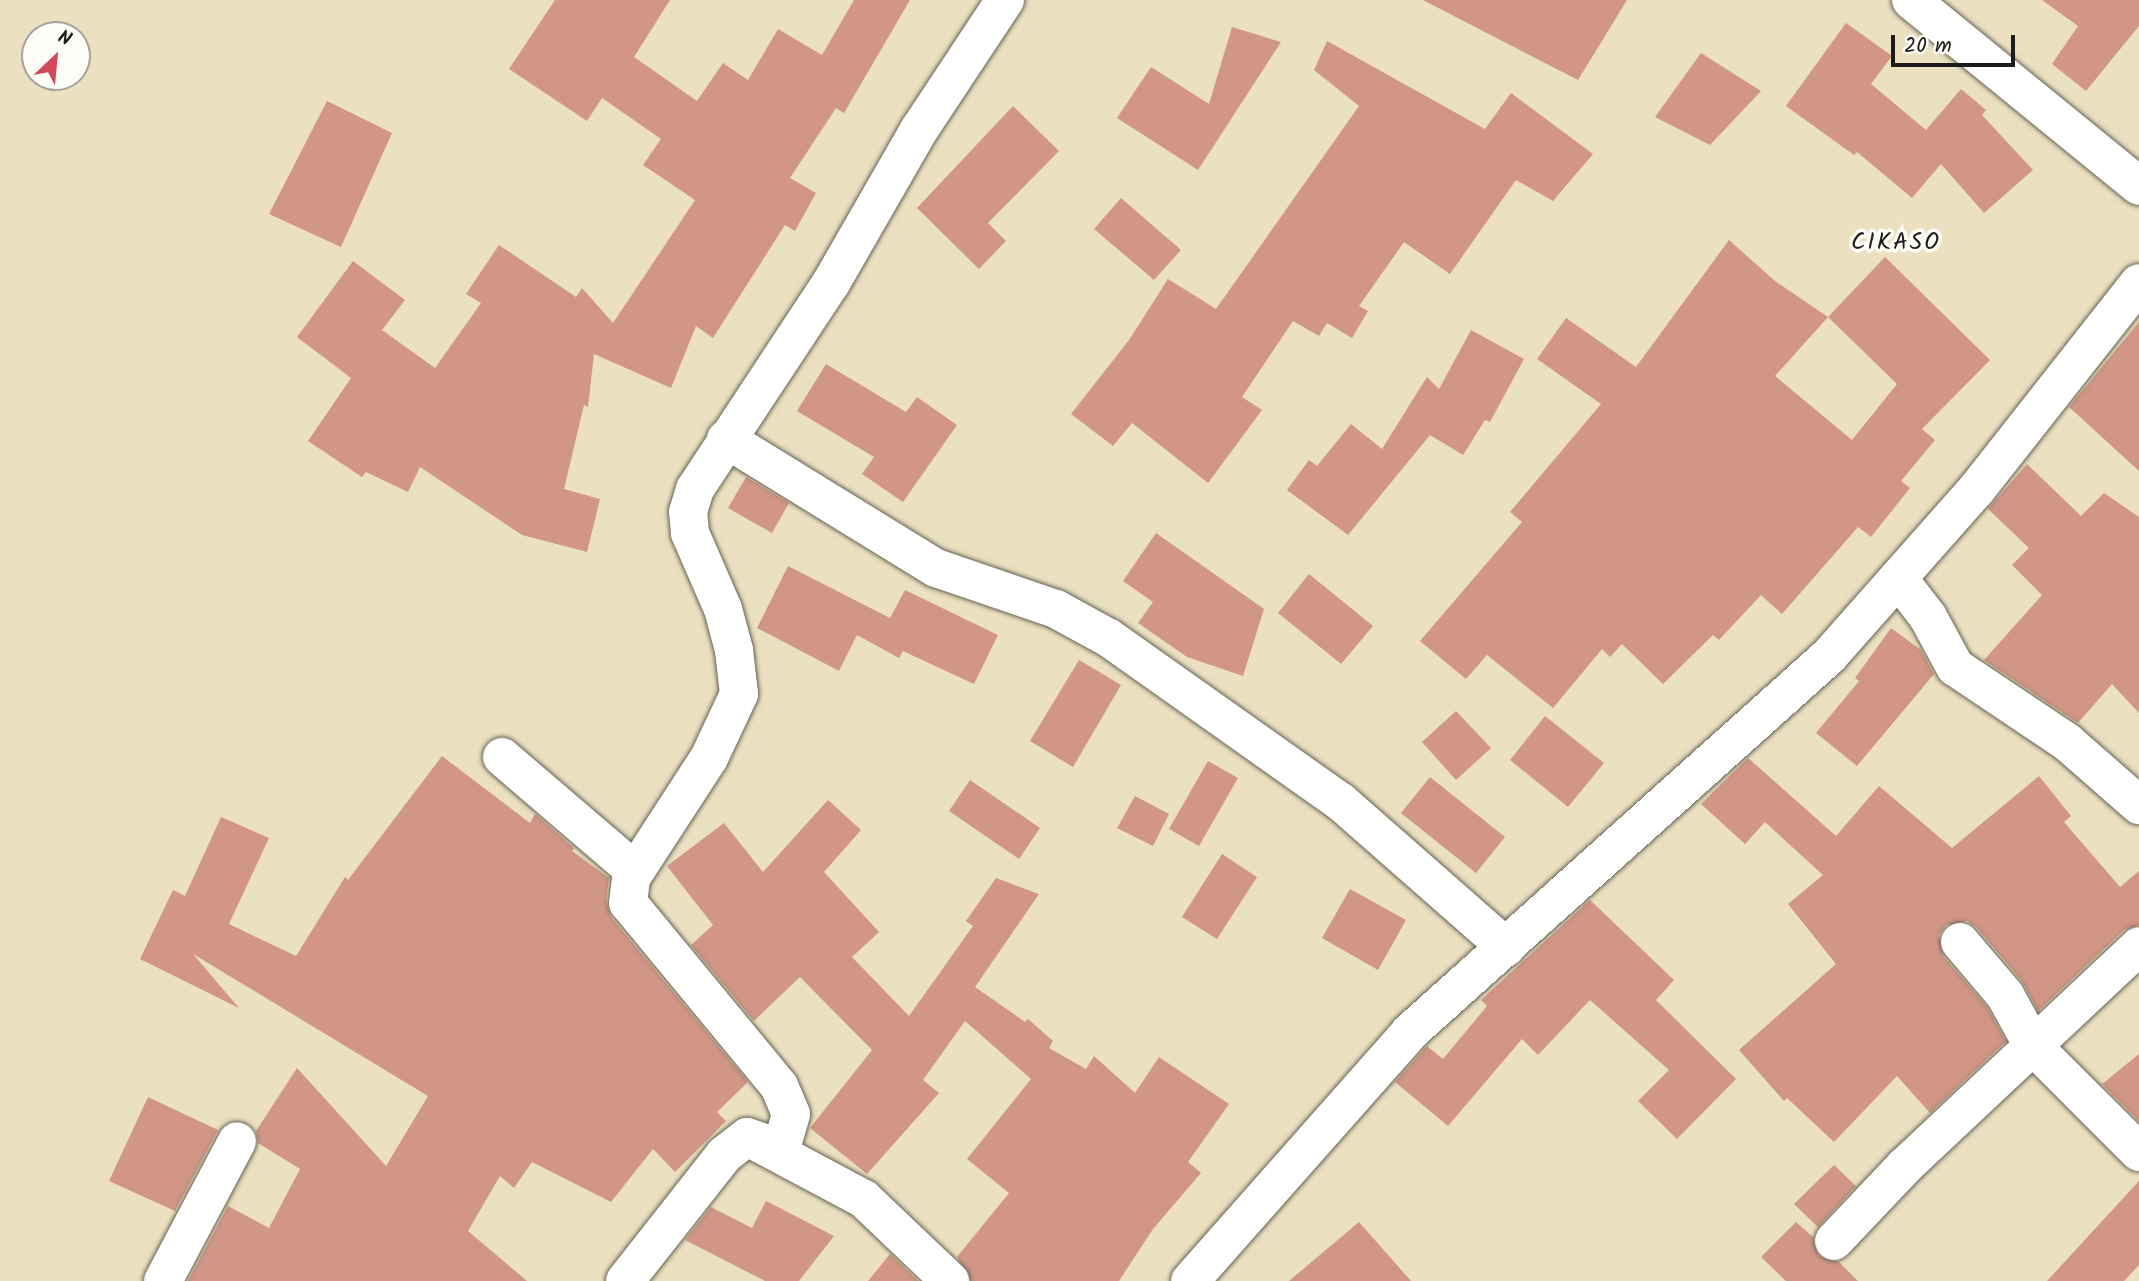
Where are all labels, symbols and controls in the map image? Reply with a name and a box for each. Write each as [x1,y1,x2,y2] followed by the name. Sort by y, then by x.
[21,21,91,91] north arrow
[1894,21,2018,65] scale bar
[52,23,76,55] text: N
[1904,30,1952,63] text: 20 m
[1852,229,1940,257] district label: CIKASO

